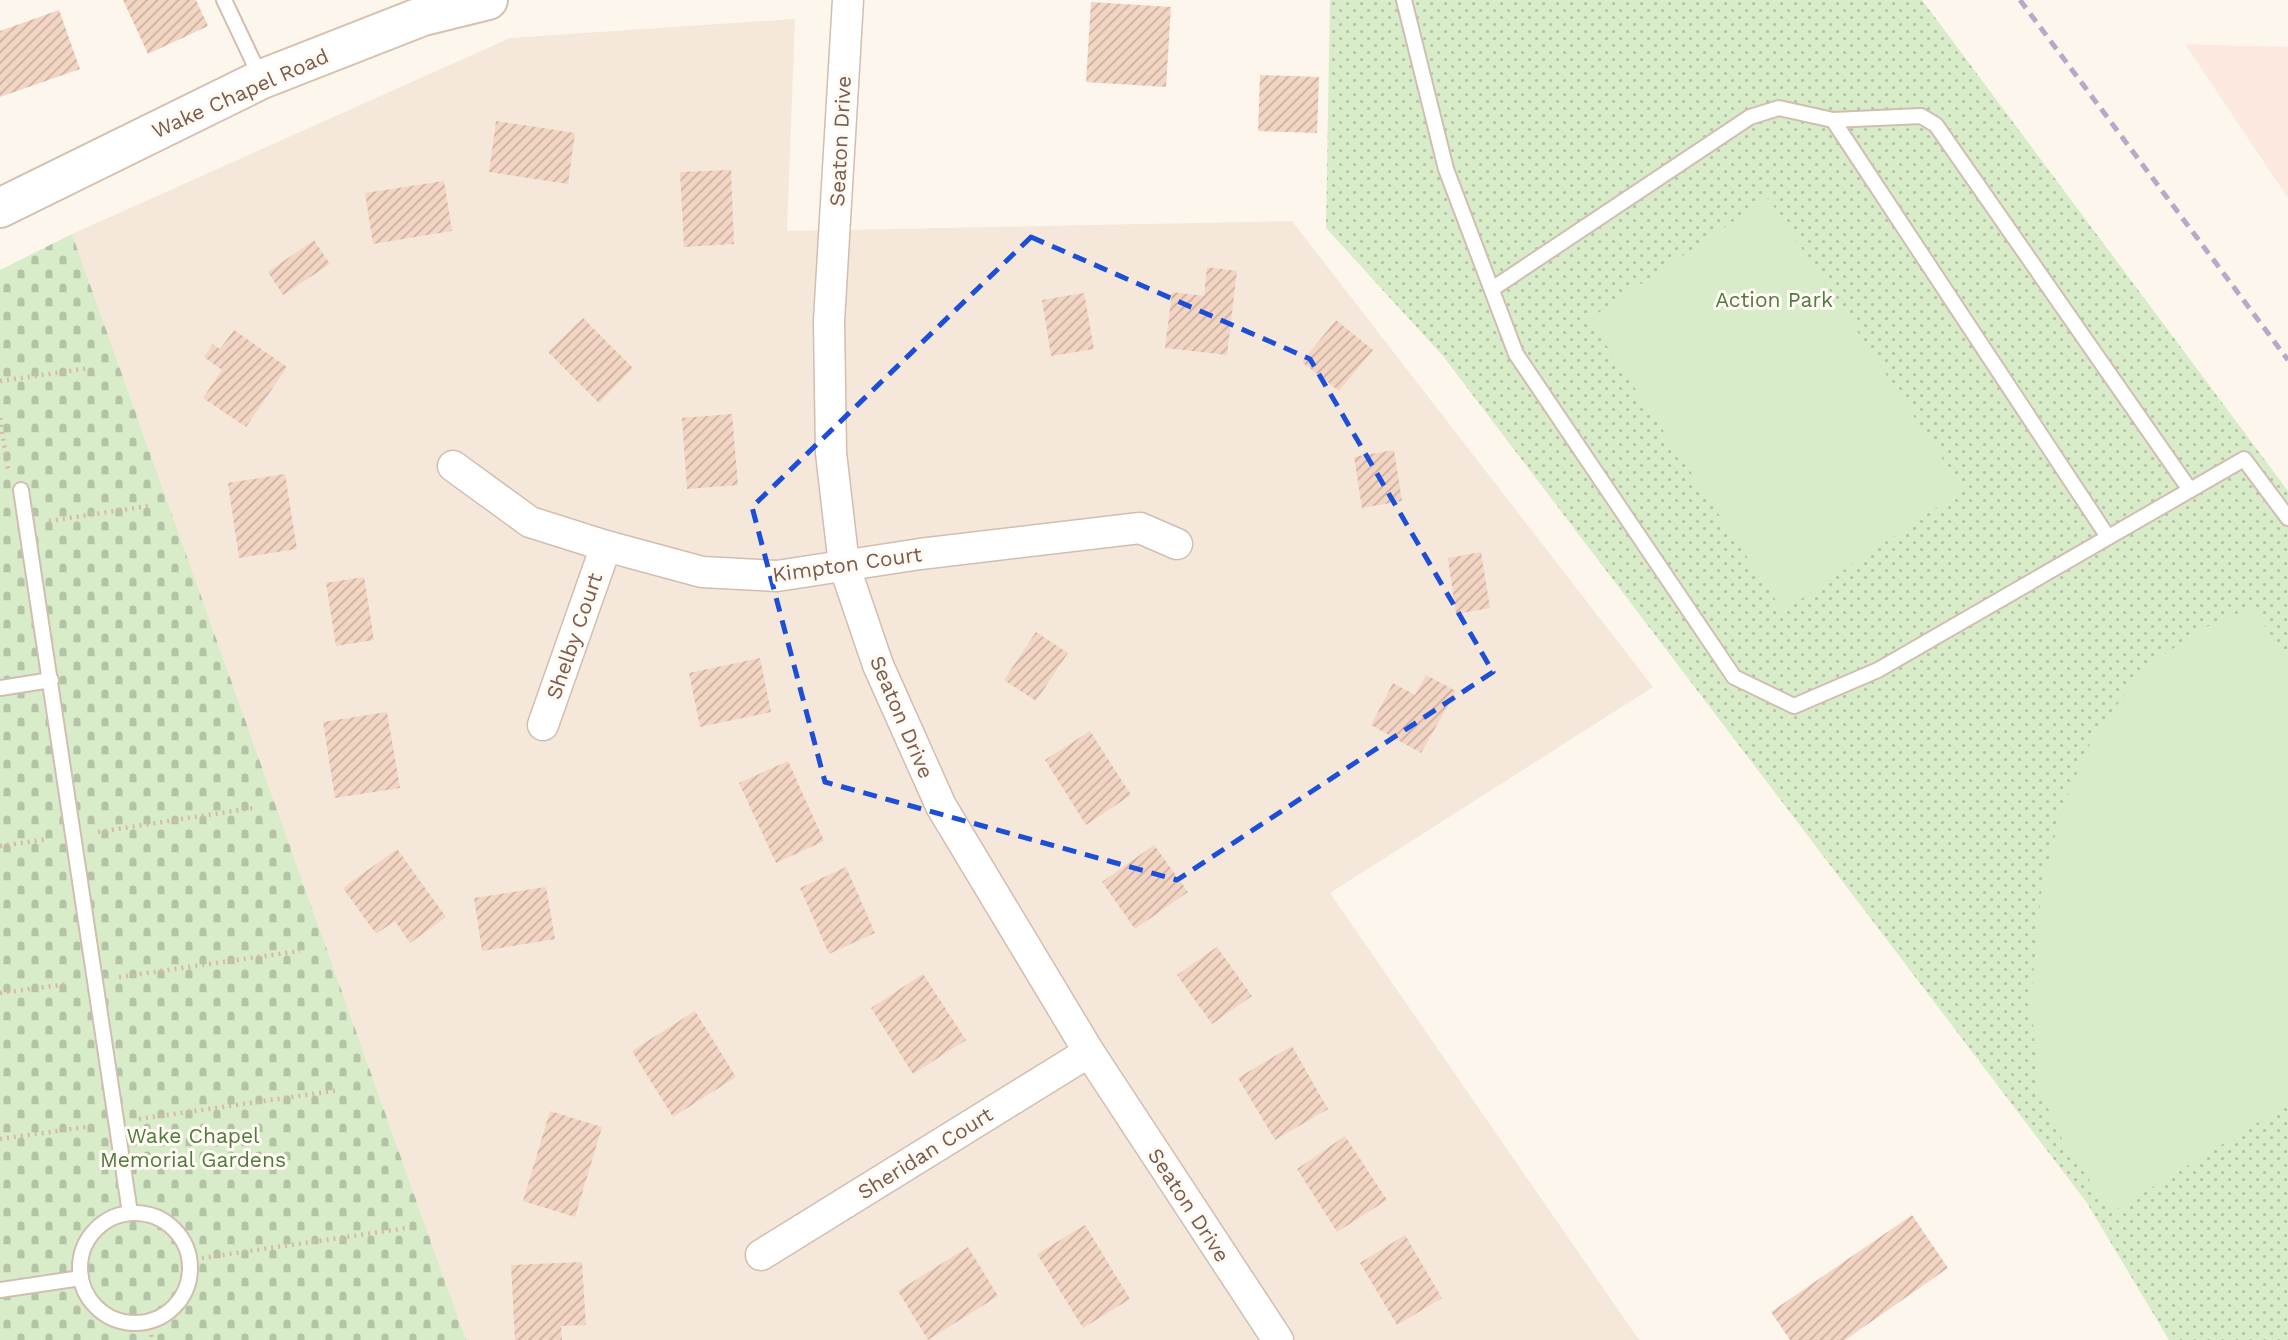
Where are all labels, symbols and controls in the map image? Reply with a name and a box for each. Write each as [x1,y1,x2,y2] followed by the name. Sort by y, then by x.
[148,43,332,143] street label: Wake Chapel Road
[824,75,856,207] street label: Seaton Drive
[1715,287,1833,312] park label: Action Park
[771,541,924,587] street label: Kimpton Court
[541,569,607,702] street label: Shelby Court
[865,652,939,782] street label: Seaton Drive
[853,1101,997,1205] street label: Sheridan Court
[100,1123,286,1172] park label: Wake Chapel Memorial Gardens
[1143,1143,1235,1267] street label: Seaton Drive

